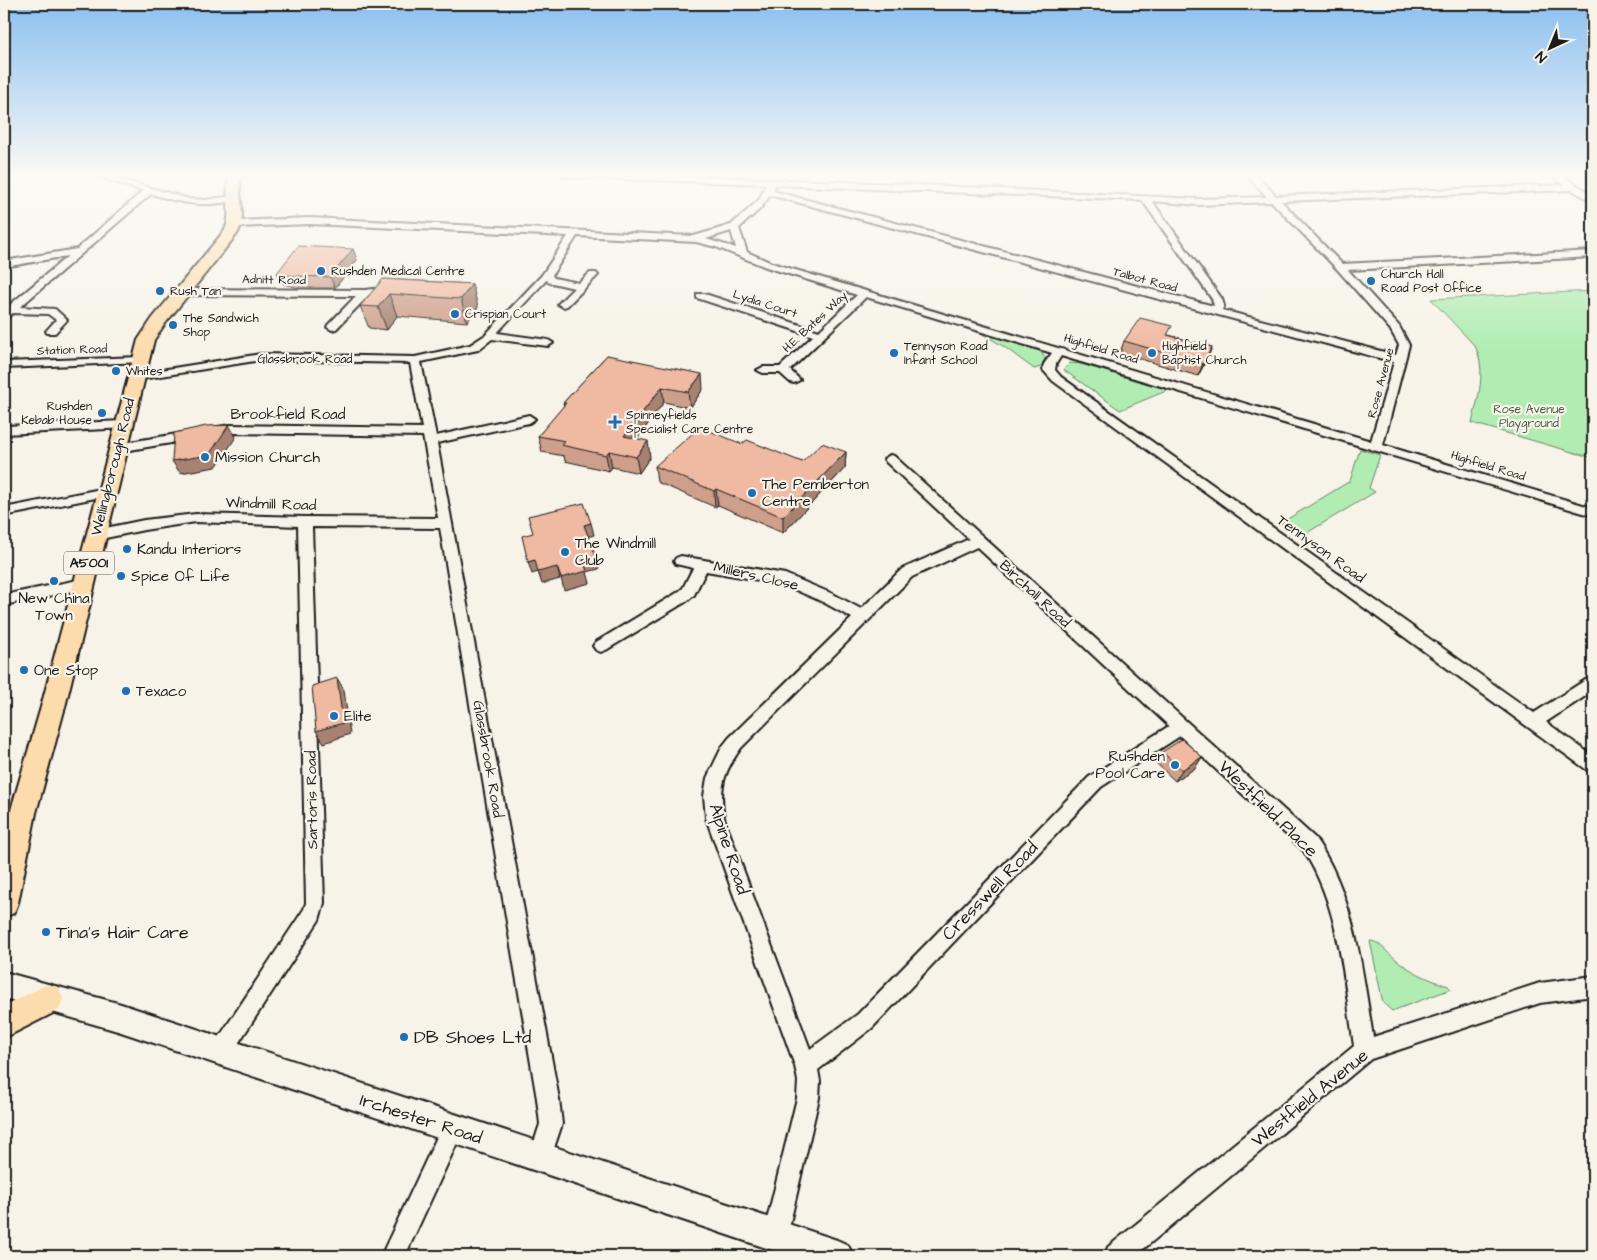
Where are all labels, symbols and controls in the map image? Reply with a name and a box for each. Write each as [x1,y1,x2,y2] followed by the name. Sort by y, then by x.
[1524,22,1574,72] north arrow
[1531,46,1552,67] text: N
[331,263,465,280] place label: Rushden Medical Centre
[1111,263,1179,297] street label: Talbot Road
[315,265,327,277] marker: Rushden Medical Centre
[1381,266,1482,297] place label: Church Hall Road Post Office
[242,271,306,289] street label: Adnitt Road
[1365,275,1377,287] marker: Church Hall Road Post Office
[170,283,221,300] place label: Rush Tan
[154,285,166,297] marker: Rush Tan
[730,286,799,323] street label: Lydia Court
[779,287,852,357] street label: H.E. Bates Way
[465,306,546,323] place label: Crispian Court
[449,308,461,320] marker: Crispian Court
[183,310,259,341] place label: The Sandwich Shop
[167,319,179,331] marker: The Sandwich Shop
[1061,330,1140,369] street label: Highfield Road
[904,338,988,369] place label: Tennyson Road Infant School
[1162,338,1246,369] place label: Highfield Baptist Church
[36,340,108,360] street label: Station Road
[1364,346,1399,420] street label: Rose Avenue
[888,347,900,359] marker: Tennyson Road Infant School
[1146,347,1158,359] marker: Highfield Baptist Church
[258,351,352,368] street label: Glassbrook Road
[126,363,162,380] place label: Whites
[110,365,122,377] marker: Whites
[86,396,141,538] street label: Wellingborough Road
[21,398,92,429] place label: Rushden Kebab House
[1493,401,1565,433] park label: Rose Avenue Playground
[231,404,346,425] street label: Brookfield Road
[96,407,108,419] marker: Rushden Kebab House
[626,407,754,438] place label: Spinneyfields Specialist Care Centre
[608,415,622,429] marker: Spinneyfields Specialist Care Centre
[215,447,320,468] place label: Mission Church
[1448,447,1527,486] street label: Highfield Road
[199,451,211,463] marker: Mission Church
[762,474,870,512] place label: The Pemberton Centre
[746,487,758,499] marker: The Pemberton Centre
[225,492,317,516] street label: Windmill Road
[1272,510,1370,589] street label: Tennyson Road
[575,533,656,571] place label: The Windmill Club
[137,539,242,560] place label: Kandu Interiors
[121,543,133,555] marker: Kandu Interiors
[559,546,571,558] marker: The Windmill Club
[64,552,114,574] road number: A5001
[995,555,1076,633] street label: Birchall Road
[712,556,800,596] street label: Millers Close
[131,566,230,587] place label: Spice Of Life
[115,570,127,582] marker: Spice Of Life
[48,575,60,587] marker: New China Town
[18,588,90,626] place label: New China Town
[34,660,98,681] place label: One Stop
[18,664,30,676] marker: One Stop
[136,681,187,702] place label: Texaco
[120,685,132,697] marker: Texaco
[467,699,509,820] street label: Glassbrook Road
[344,706,372,727] place label: Elite
[328,710,340,722] marker: Elite
[1096,746,1165,784] place label: Rushden Pool Care
[301,750,323,849] street label: Sartoris Road
[1213,755,1324,863] street label: Westfield Place
[1169,759,1181,771] marker: Rushden Pool Care
[703,800,755,898] street label: Alpine Road
[936,836,1044,946] street label: Cresswell Road
[56,920,189,945] place label: Tina's Hair Care
[40,926,52,938] marker: Tina's Hair Care
[414,1025,531,1050] place label: DB Shoes Ltd
[398,1031,410,1043] marker: DB Shoes Ltd
[1246,1043,1374,1153] street label: Westfield Avenue
[357,1087,485,1151] street label: Irchester Road

